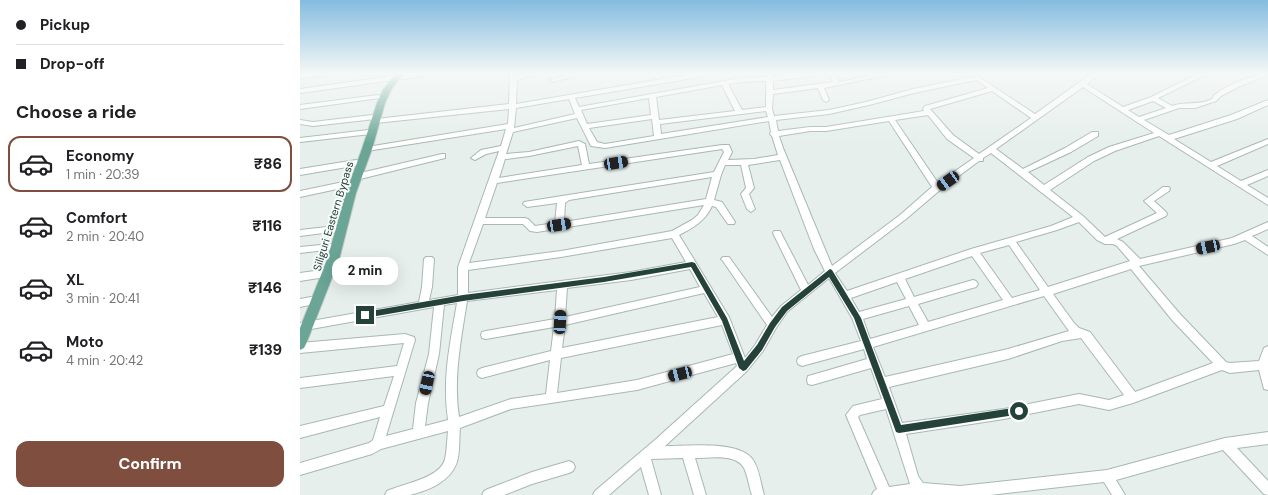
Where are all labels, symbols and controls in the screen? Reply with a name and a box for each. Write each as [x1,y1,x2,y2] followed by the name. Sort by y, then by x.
[40,15,90,35] text: Pickup
[40,54,105,74] text: Drop-off
[16,100,137,124] text: Choose a ride
[18,146,54,182] icon: car
[66,146,134,166] text: Economy
[254,154,282,174] text: ₹86
[603,155,629,171] car
[310,159,356,273] street label: Siliguri Eastern Bypass
[66,166,140,183] text: 1 min · 20:39
[935,169,961,193] car
[18,208,54,244] icon: car
[66,208,127,228] text: Comfort
[252,216,282,236] text: ₹116
[546,217,572,233] car
[66,228,144,245] text: 2 min · 20:40
[1195,239,1221,255] car
[332,257,398,285] callout: 2 min
[348,262,382,279] text: 2 min
[18,270,54,306] icon: car
[66,270,84,290] text: XL
[248,278,282,298] text: ₹146
[66,290,140,307] text: 3 min · 20:41
[356,306,374,324] route end
[553,310,567,334] car
[18,332,54,368] icon: car
[66,332,104,352] text: Moto
[249,340,282,360] text: ₹139
[66,352,143,369] text: 4 min · 20:42
[667,365,693,383] car
[419,370,435,396] car
[1010,402,1028,420] route start
[16,441,284,487] button: Confirm

